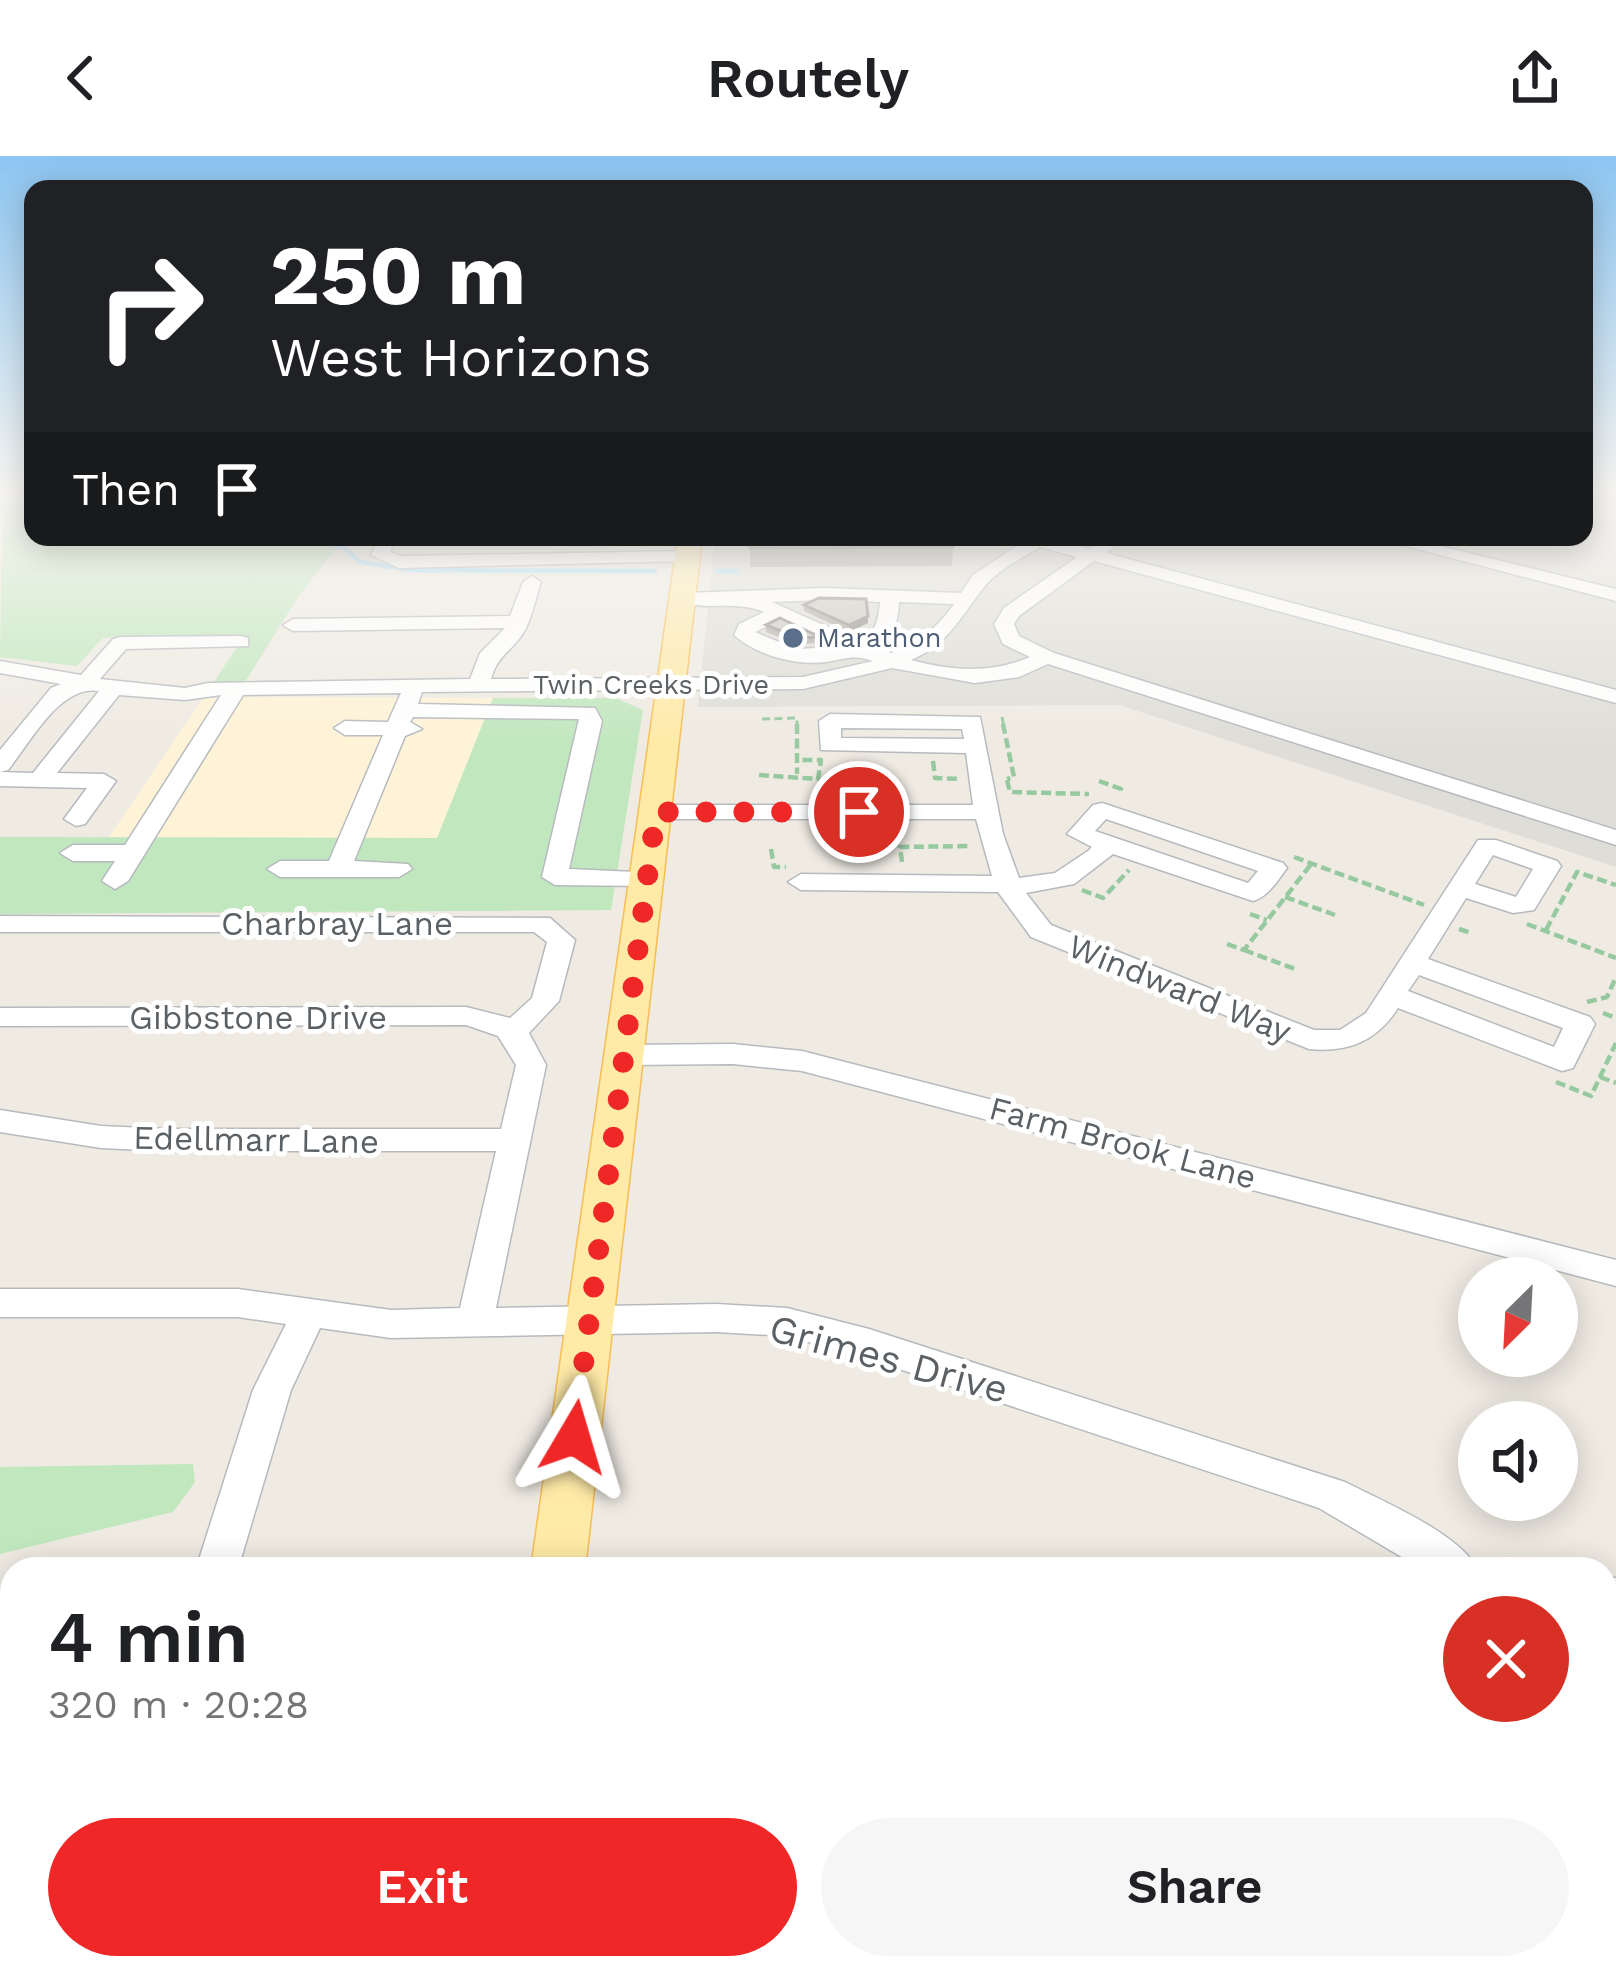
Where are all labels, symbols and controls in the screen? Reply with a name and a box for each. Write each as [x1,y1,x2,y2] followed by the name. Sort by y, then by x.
[48,45,114,111] icon: back
[1502,45,1568,111] icon: share
[707,47,909,110] text: Routely
[270,226,526,324] text: 250 m
[72,228,228,384] icon: right
[270,326,651,389] text: West Horizons
[204,456,270,522] icon: arrive
[72,463,180,516] text: Then
[817,622,942,654] place label: Marathon
[780,625,806,651] marker: Marathon
[533,669,769,701] street label: Twin Creeks Drive
[808,761,910,863] pin
[826,779,892,845] icon: arrive
[221,904,453,943] street label: Charbray Lane
[1063,926,1297,1051] street label: Windward Way
[129,998,387,1037] street label: Gibbstone Drive
[985,1088,1260,1197] street label: Farm Brook Lane
[133,1118,379,1161] street label: Edellmarr Lane
[1458,1257,1578,1377] north arrow
[1458,1257,1578,1521] map controls
[765,1305,1013,1412] street label: Grimes Drive
[511,1374,637,1500] position arrow
[1458,1401,1578,1521] button: sound
[48,1595,249,1679] text: 4 min
[1443,1596,1569,1722] button: close
[48,1682,309,1727] text: 320 m · 20:28
[48,1818,797,1956] button: Exit
[821,1818,1569,1956] button: Share

